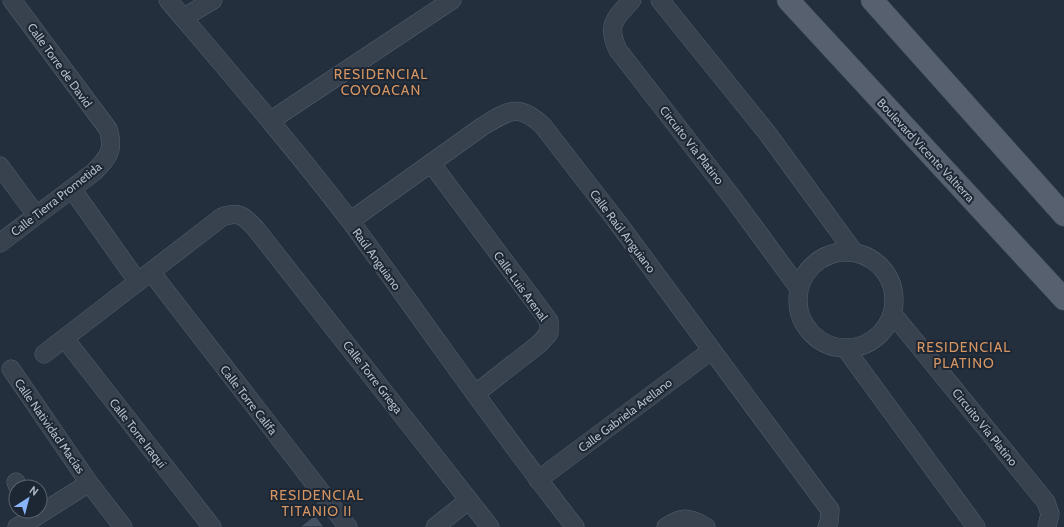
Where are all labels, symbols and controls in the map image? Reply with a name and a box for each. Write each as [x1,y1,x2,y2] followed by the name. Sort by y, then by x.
[24,20,96,110] street label: Calle Torre de David
[334,65,428,99] district label: RESIDENCIAL COYOACAN
[874,95,978,205] street label: Boulevard Vicente Valtierra
[657,103,728,188] street label: Circuito Vía Platino
[8,159,105,239] street label: Calle Tierra Prometida
[587,186,659,276] street label: Calle Raúl Anguiano
[350,225,405,293] street label: Raúl Anguiano
[491,248,551,324] street label: Calle Luis Arenal
[340,338,406,417] street label: Calle Torre Griega
[917,338,1011,372] district label: RESIDENCIAL PLATINO
[217,362,281,438] street label: Calle Torre Calífa
[575,375,675,455] street label: Calle Gabriela Arellano
[12,376,88,476] street label: Calle Natividad Macías
[949,385,1021,469] street label: Circuito Vía Platino
[106,395,170,471] street label: Calle Torre Iraquí
[8,479,48,519] north arrow
[27,483,41,499] text: N
[270,486,364,520] district label: RESIDENCIAL TITANIO II

